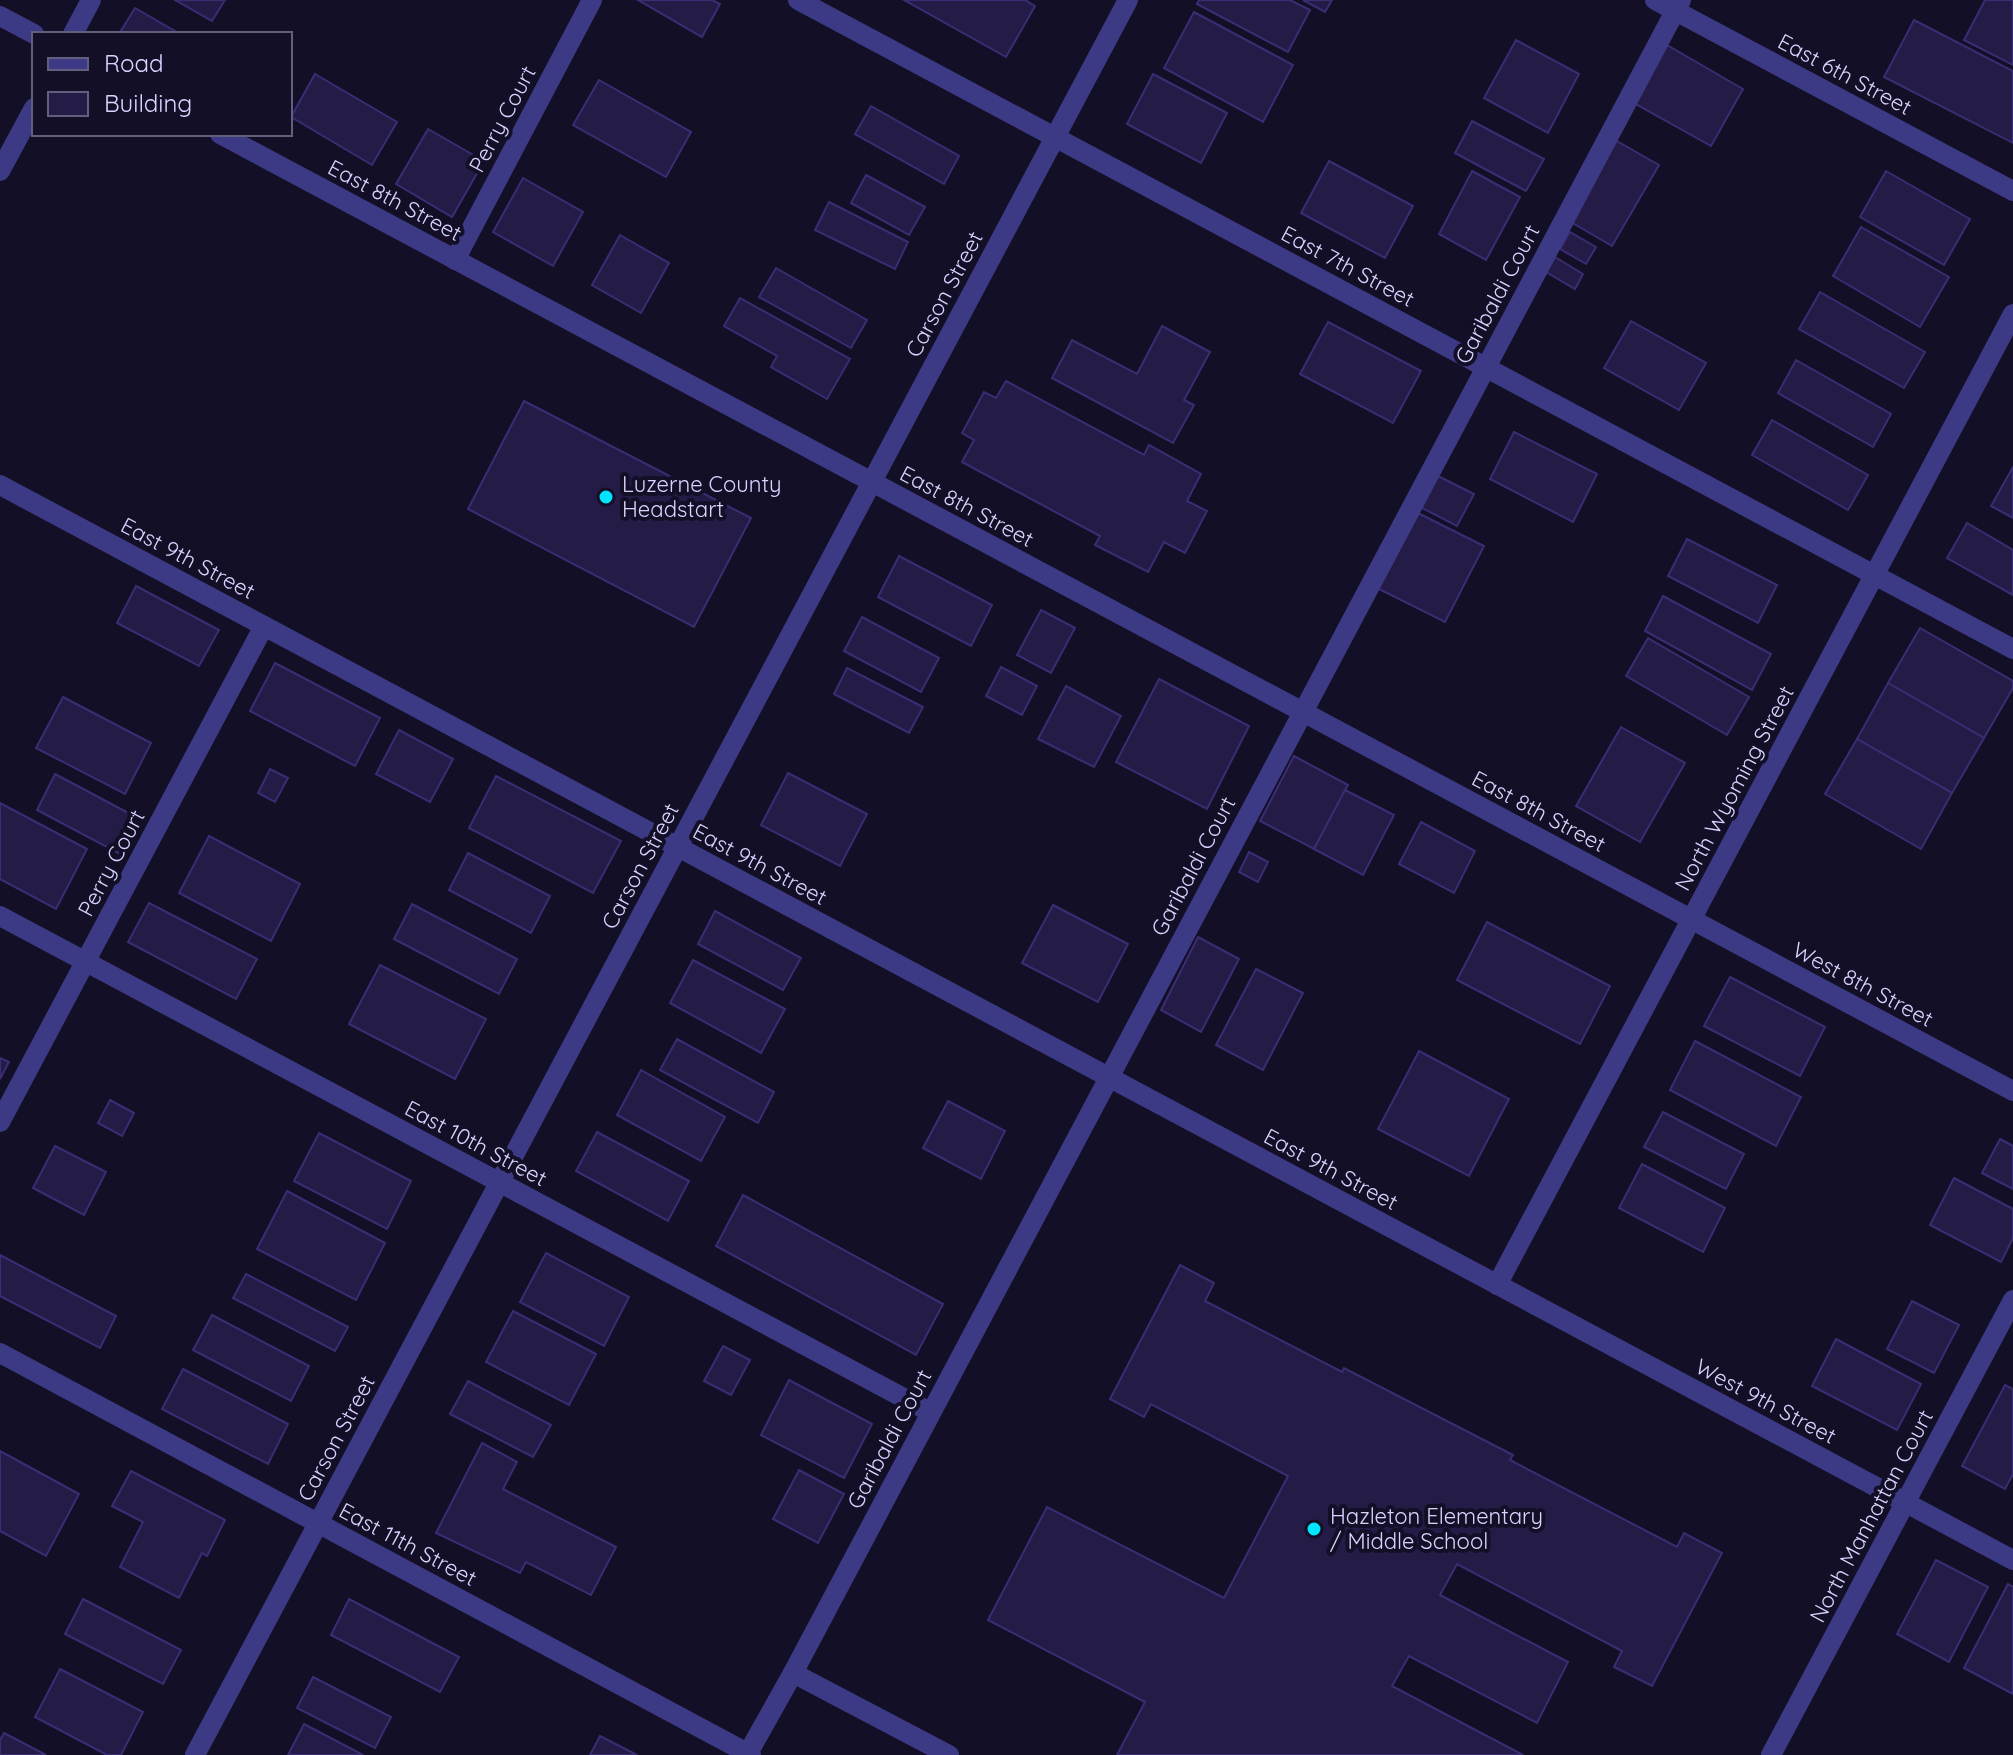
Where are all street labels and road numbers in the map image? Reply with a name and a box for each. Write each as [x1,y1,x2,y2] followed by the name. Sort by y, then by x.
[1773,27,1917,121] street label: East 6th Street
[462,61,542,177] street label: Perry Court
[323,153,467,247] street label: East 8th Street
[1277,219,1419,313] street label: East 7th Street
[1449,220,1545,368] street label: Garibaldi Court
[899,226,989,362] street label: Carson Street
[895,459,1039,553] street label: East 8th Street
[116,511,260,605] street label: East 9th Street
[1668,681,1800,895] street label: North Wyoming Street
[1467,764,1611,858] street label: East 8th Street
[1145,792,1241,940] street label: Garibaldi Court
[595,798,685,934] street label: Carson Street
[71,805,151,921] street label: Perry Court
[688,817,832,911] street label: East 9th Street
[1788,935,1938,1033] street label: West 8th Street
[400,1094,552,1192] street label: East 10th Street
[1259,1122,1403,1216] street label: East 9th Street
[1691,1352,1841,1450] street label: West 9th Street
[841,1365,937,1513] street label: Garibaldi Court
[291,1370,381,1506] street label: Carson Street
[1803,1405,1939,1627] street label: North Manhattan Court
[334,1496,482,1592] street label: East 11th Street

